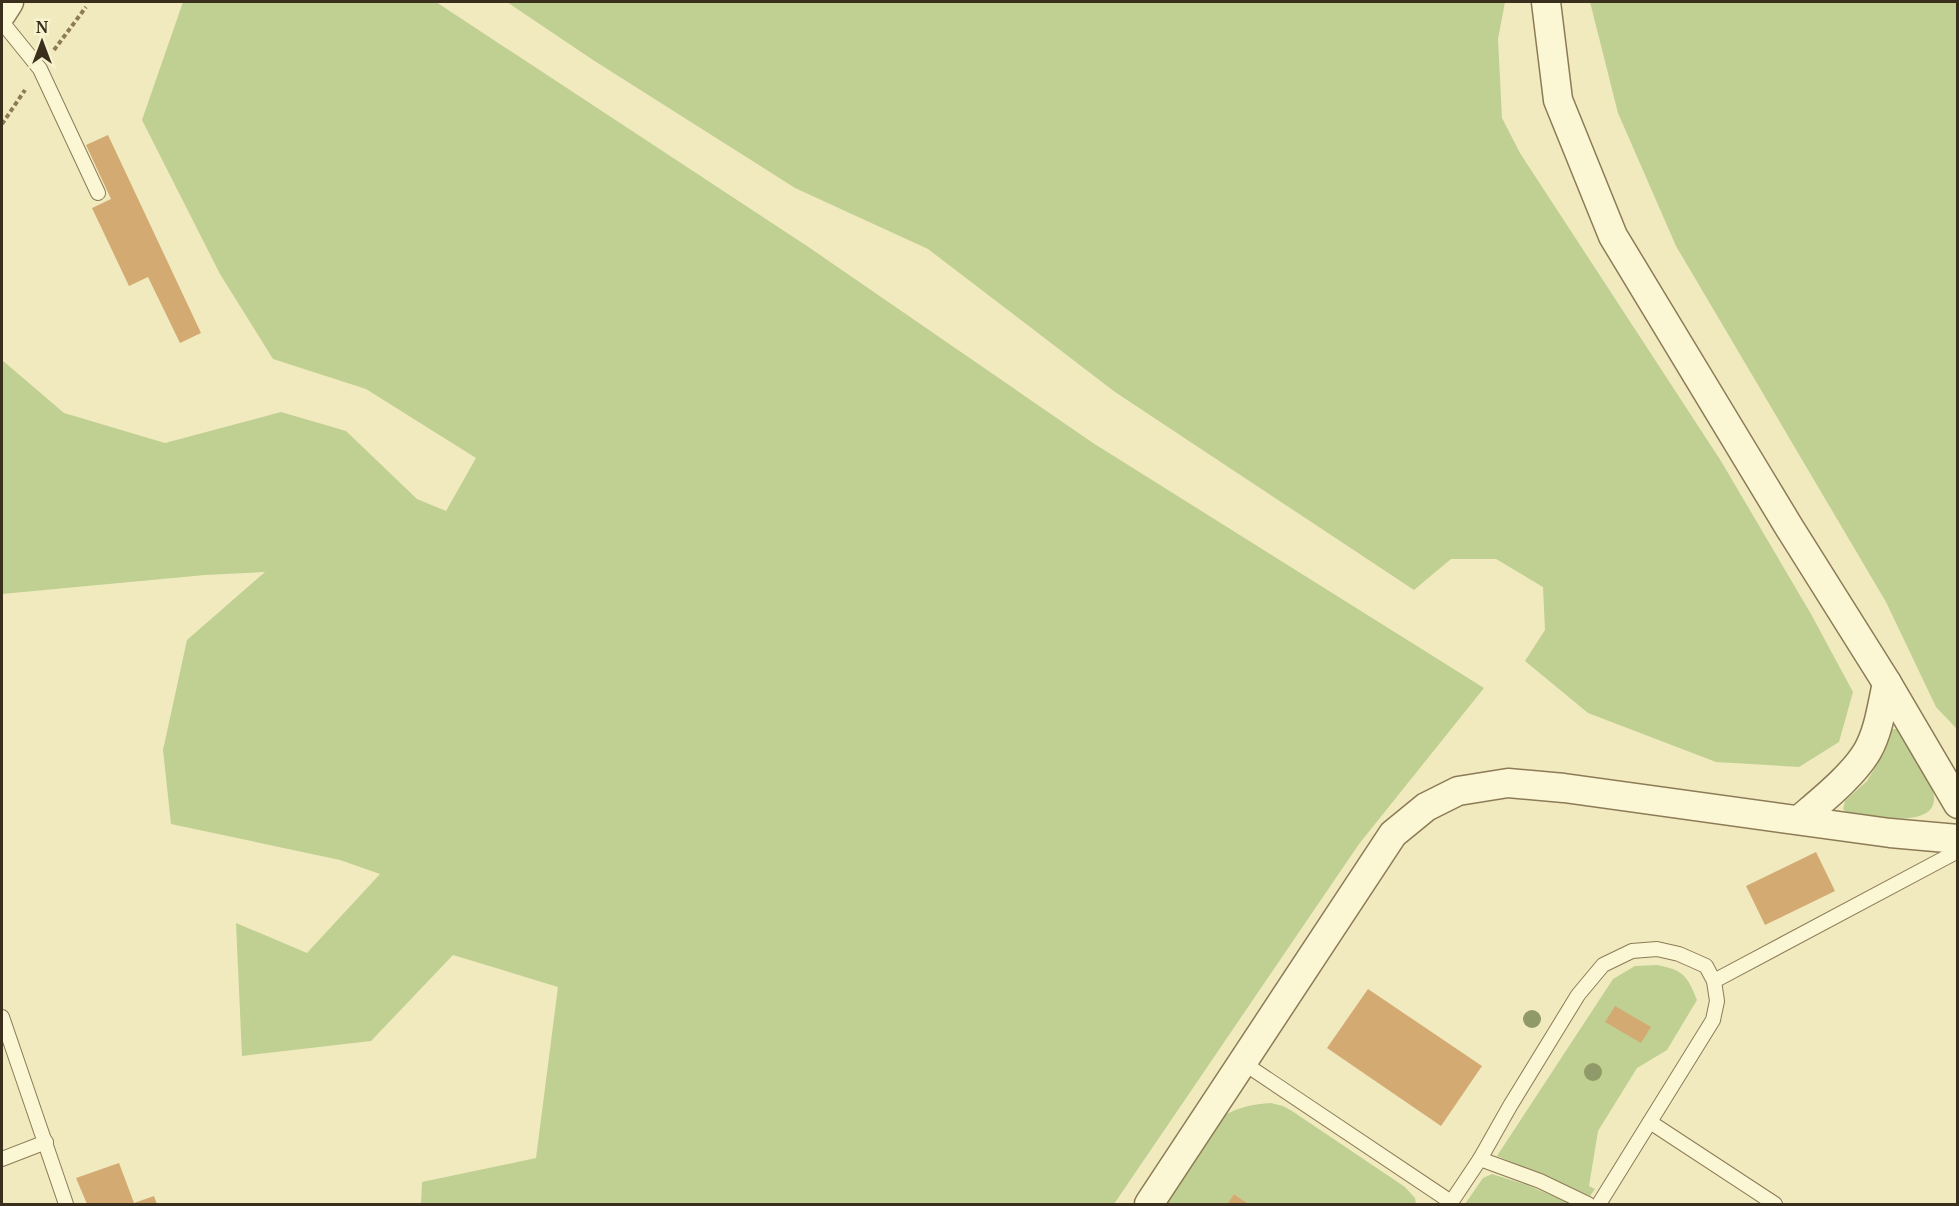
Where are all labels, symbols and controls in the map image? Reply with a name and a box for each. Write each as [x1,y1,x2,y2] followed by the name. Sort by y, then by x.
[12,12,72,72] north arrow
[36,16,49,38] text: N

